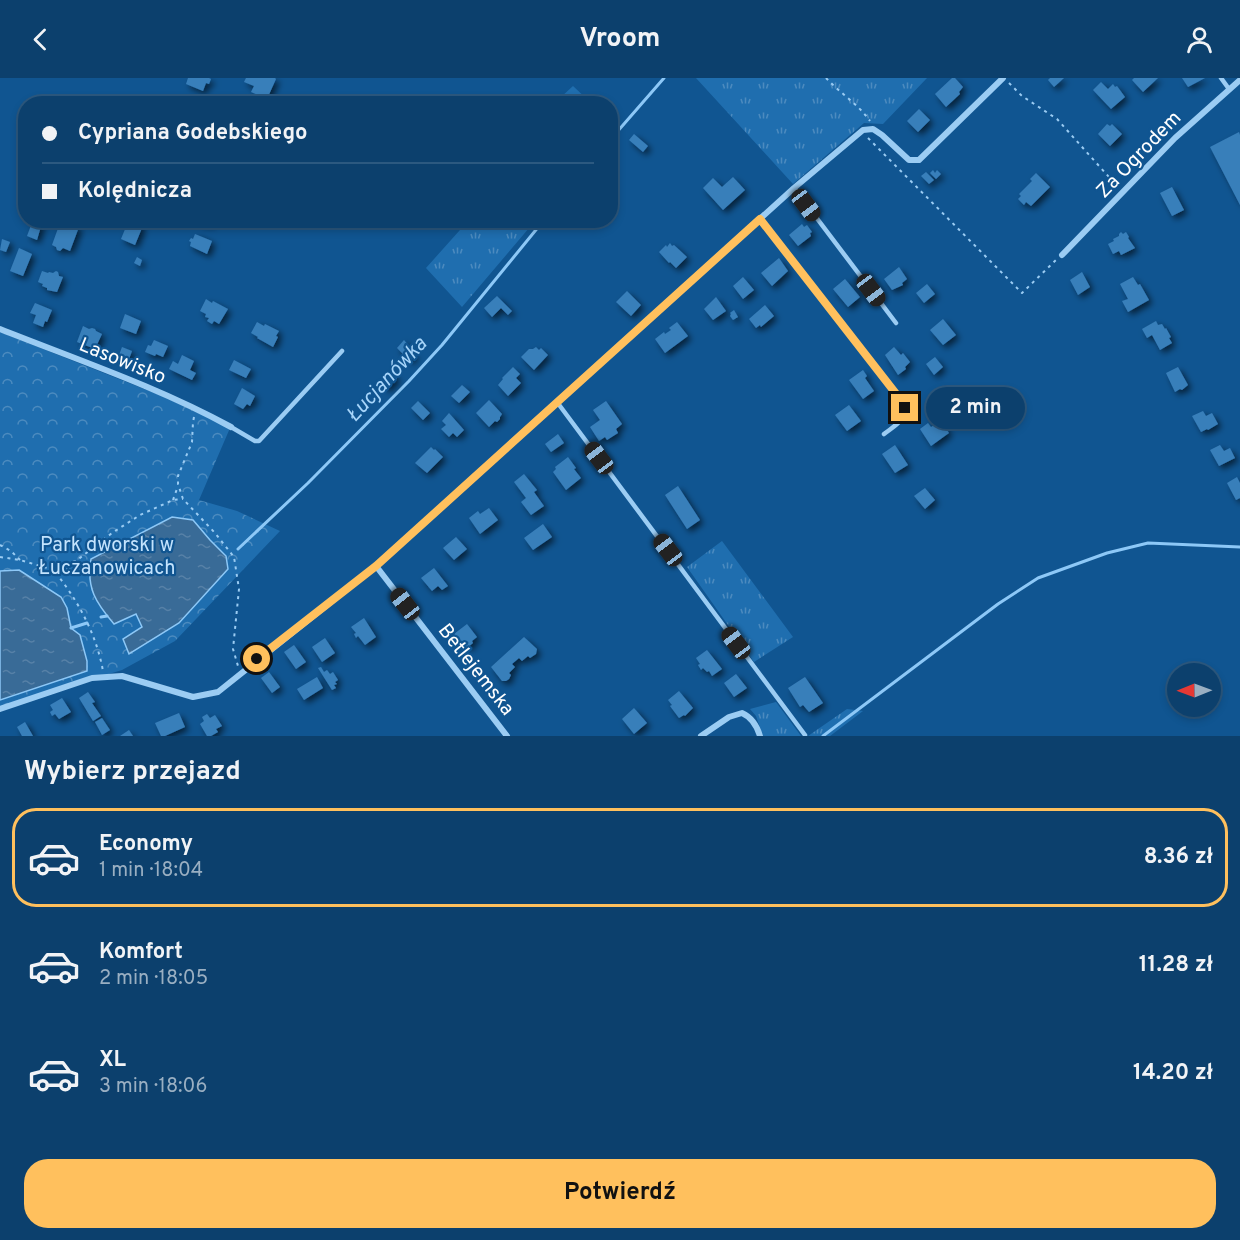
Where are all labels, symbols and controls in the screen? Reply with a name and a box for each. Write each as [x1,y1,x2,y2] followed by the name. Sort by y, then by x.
[579,22,661,56] text: Vroom
[24,23,57,56] icon: back
[1183,23,1216,56] icon: person
[1091,106,1188,205] street label: Za Ogrodem
[78,120,307,147] text: Cypriana Godebskiego
[78,178,192,205] text: Kolędnicza
[788,185,824,225] car
[853,270,889,310] car
[341,332,434,428] water label: Łucjanówka
[75,333,170,391] street label: Lasowisko
[926,387,1025,429] callout: 2 min
[891,394,918,421] route end
[949,395,1002,421] text: 2 min
[581,438,617,478] car
[650,530,686,570] car
[39,533,175,582] park label: Park dworski w Łuczanowicach
[387,584,423,624] car
[431,619,520,722] street label: Betlejemska
[718,623,754,663] car
[243,645,270,672] route start
[1167,663,1221,717] north arrow
[1167,663,1221,717] map controls
[24,755,241,789] text: Wybierz przejazd
[27,831,81,885] icon: car
[99,831,193,858] text: Economy
[1144,844,1213,871] text: 8.36 zł
[99,858,203,884] text: 1 min · 18:04
[27,939,81,993] icon: car
[99,939,183,966] text: Komfort
[1139,952,1213,979] text: 11.28 zł
[99,966,208,992] text: 2 min · 18:05
[27,1047,81,1101] icon: car
[99,1047,126,1074] text: XL
[1133,1060,1213,1087] text: 14.20 zł
[99,1074,207,1100] text: 3 min · 18:06
[24,1159,1216,1228] button: Potwierdź

